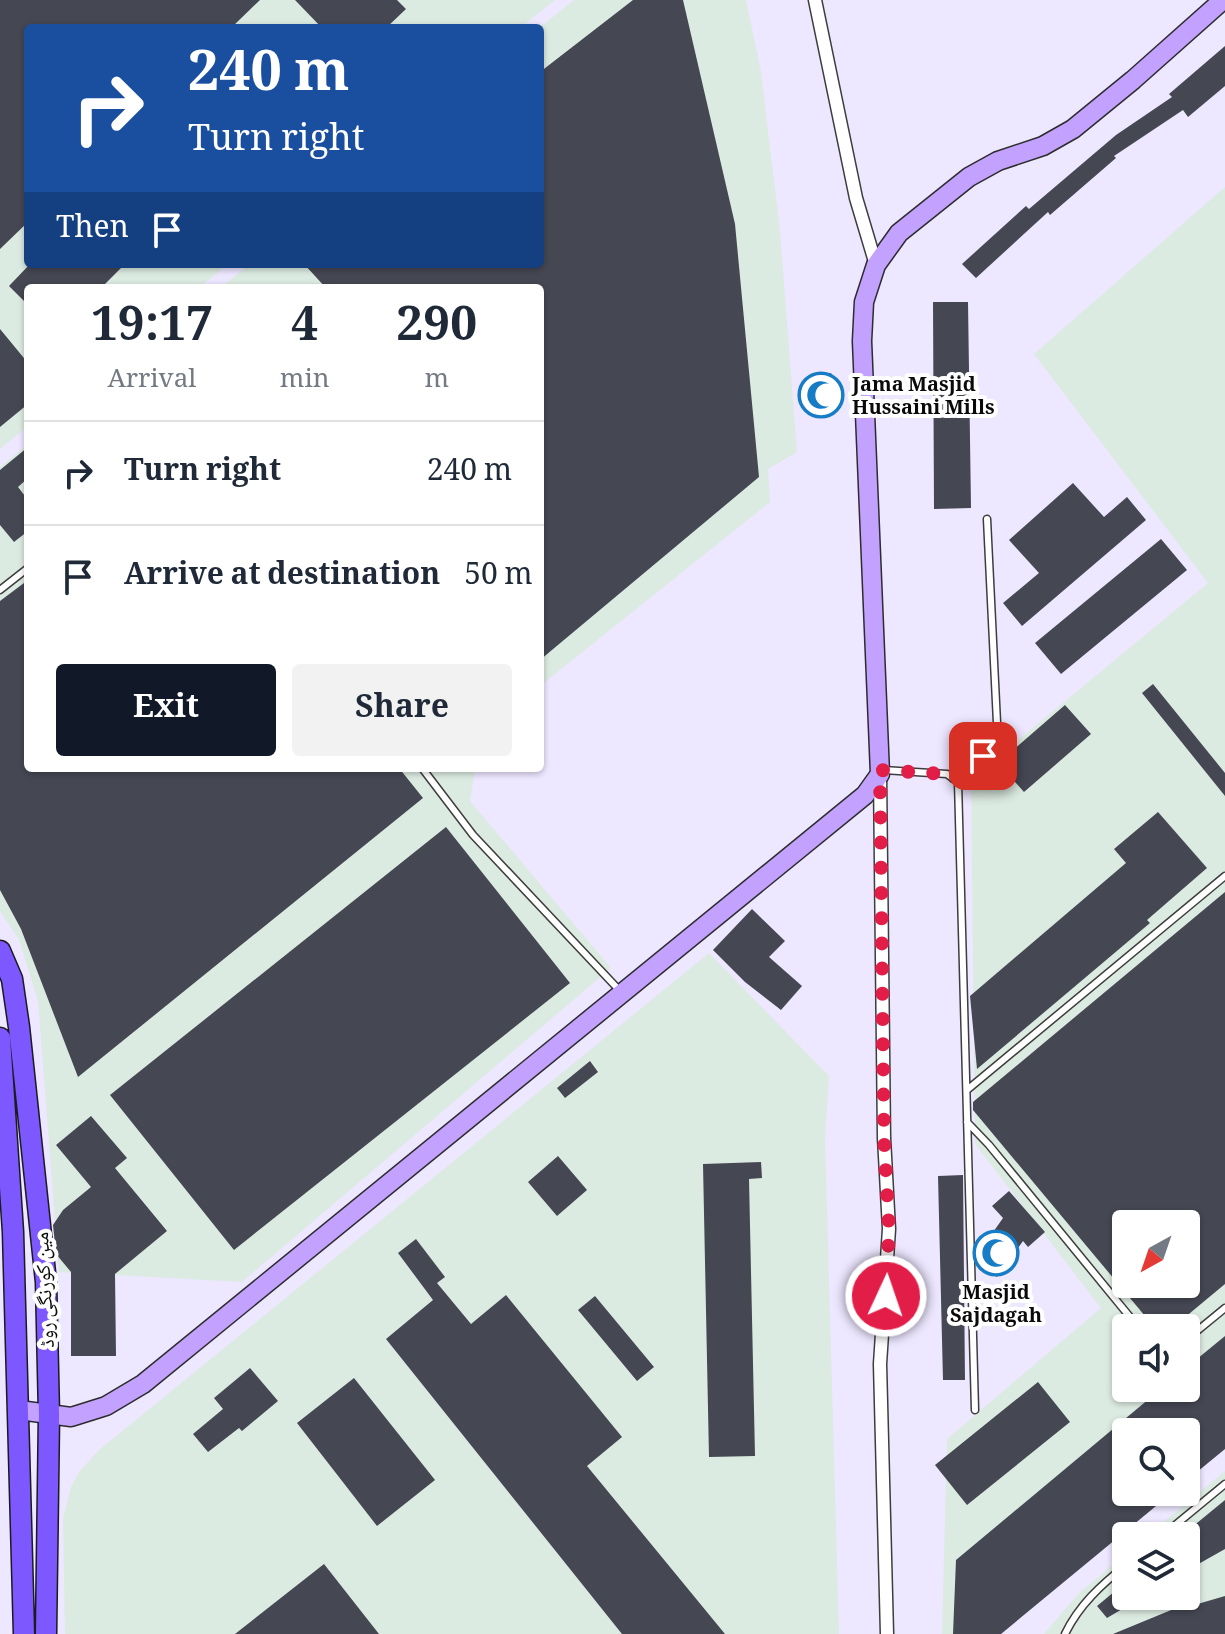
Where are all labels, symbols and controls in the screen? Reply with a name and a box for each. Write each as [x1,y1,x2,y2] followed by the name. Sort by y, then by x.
[188,30,350,126] text: 240 m
[56,56,160,160] icon: right
[188,112,364,173] text: Turn right
[56,205,129,256] text: Then
[145,208,189,252] icon: arrive
[91,289,213,370] text: 19:17
[291,289,318,370] text: 4
[397,289,477,370] text: 290
[107,359,196,403] text: Arrival
[280,359,330,403] text: min
[424,359,449,403] text: m
[851,370,995,427] place label: Jama Masjid Hussaini Mills
[797,371,845,419] mosque icon: Jama Masjid Hussaini Mills
[124,448,281,499] text: Turn right
[427,448,512,499] text: 240 m
[56,451,100,495] icon: right
[124,552,440,603] text: Arrive at destination
[464,552,533,603] text: 50 m
[56,555,100,599] icon: arrive
[56,664,276,756] button: Exit
[292,664,512,756] button: Share
[949,722,1017,790] pin
[961,734,1005,778] icon: arrive
[1112,1210,1200,1298] north arrow
[1112,1210,1200,1610] map controls
[972,1229,1020,1277] mosque icon: Masjid Sajdagah
[27,1231,67,1349] street label: مین کورنگی روڈ
[844,1254,928,1338] position arrow
[950,1278,1042,1335] place label: Masjid Sajdagah
[1112,1314,1200,1402] button: sound
[1112,1418,1200,1506] button: search
[1112,1522,1200,1610] button: layers

